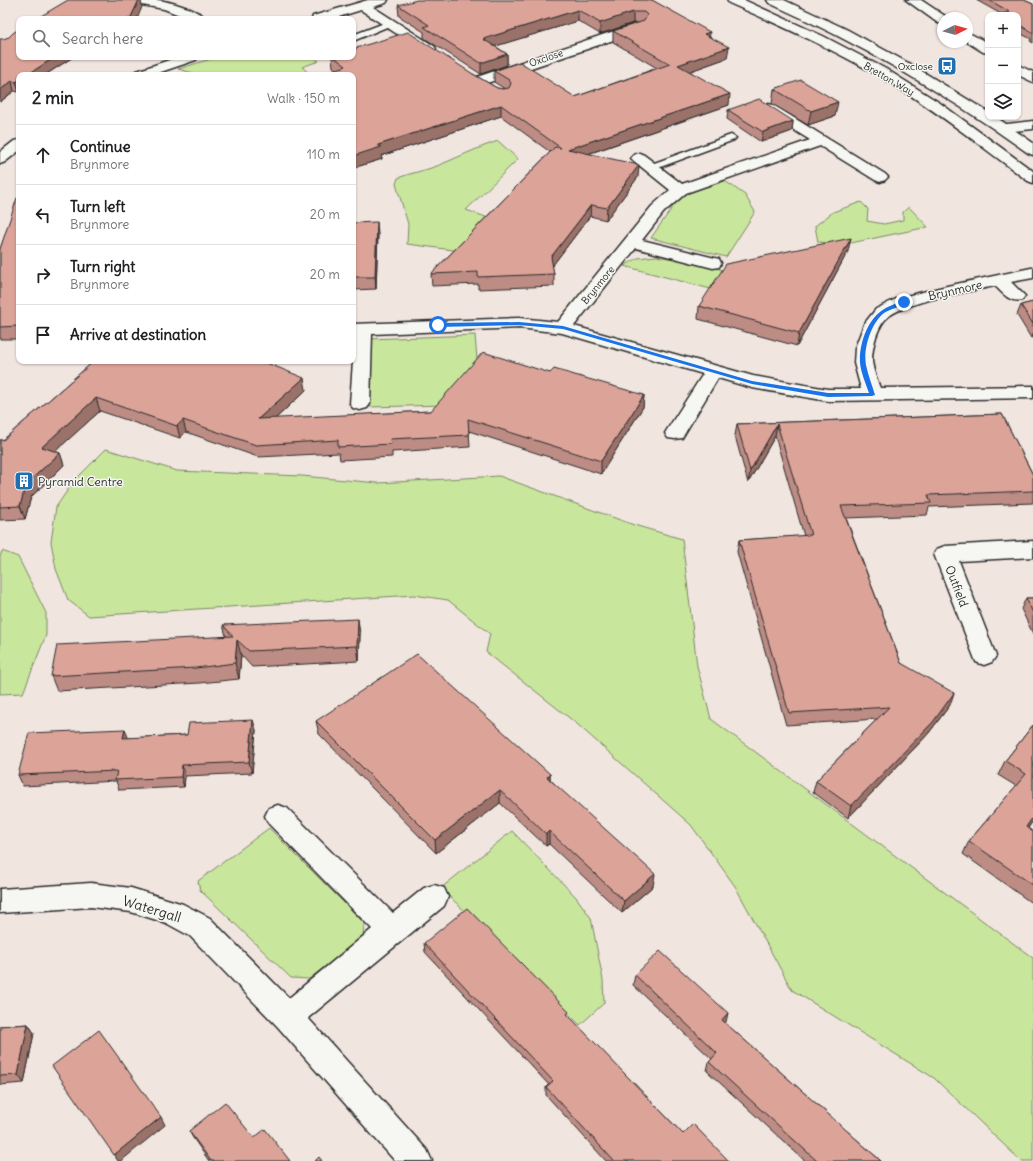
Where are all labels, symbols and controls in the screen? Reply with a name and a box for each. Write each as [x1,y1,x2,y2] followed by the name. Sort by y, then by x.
[937,12,973,48] north arrow
[985,12,1021,120] map controls
[985,12,1021,48] button: +
[16,16,356,60] search box
[30,27,52,49] icon: search
[62,29,143,48] text: Search here
[527,46,565,70] street label: Oxclose
[985,48,1021,84] button: −
[936,55,958,77] bus stop icon: Oxclose
[861,59,917,99] street label: Bretton Way
[898,60,933,73] place label: Oxclose
[985,84,1021,120] button: layers
[32,87,74,109] text: 2 min
[267,90,340,107] text: Walk · 150 m
[70,137,131,156] text: Continue
[32,144,54,166] icon: ahead
[307,146,340,163] text: 110 m
[70,156,129,173] text: Brynmore
[70,197,125,216] text: Turn left
[32,204,54,226] icon: left
[310,206,340,223] text: 20 m
[70,216,129,233] text: Brynmore
[70,257,135,276] text: Turn right
[579,263,617,307] street label: Brynmore
[32,264,54,286] icon: right
[310,266,340,283] text: 20 m
[70,276,129,293] text: Brynmore
[927,277,983,303] street label: Brynmore
[895,293,913,311] route end
[429,316,447,334] route start
[32,324,54,346] icon: arrive
[70,325,206,344] text: Arrive at destination
[13,470,35,492] building icon: Pyramid Centre
[38,474,123,489] place label: Pyramid Centre
[942,563,972,609] street label: Outfield
[121,892,183,926] street label: Watergall

